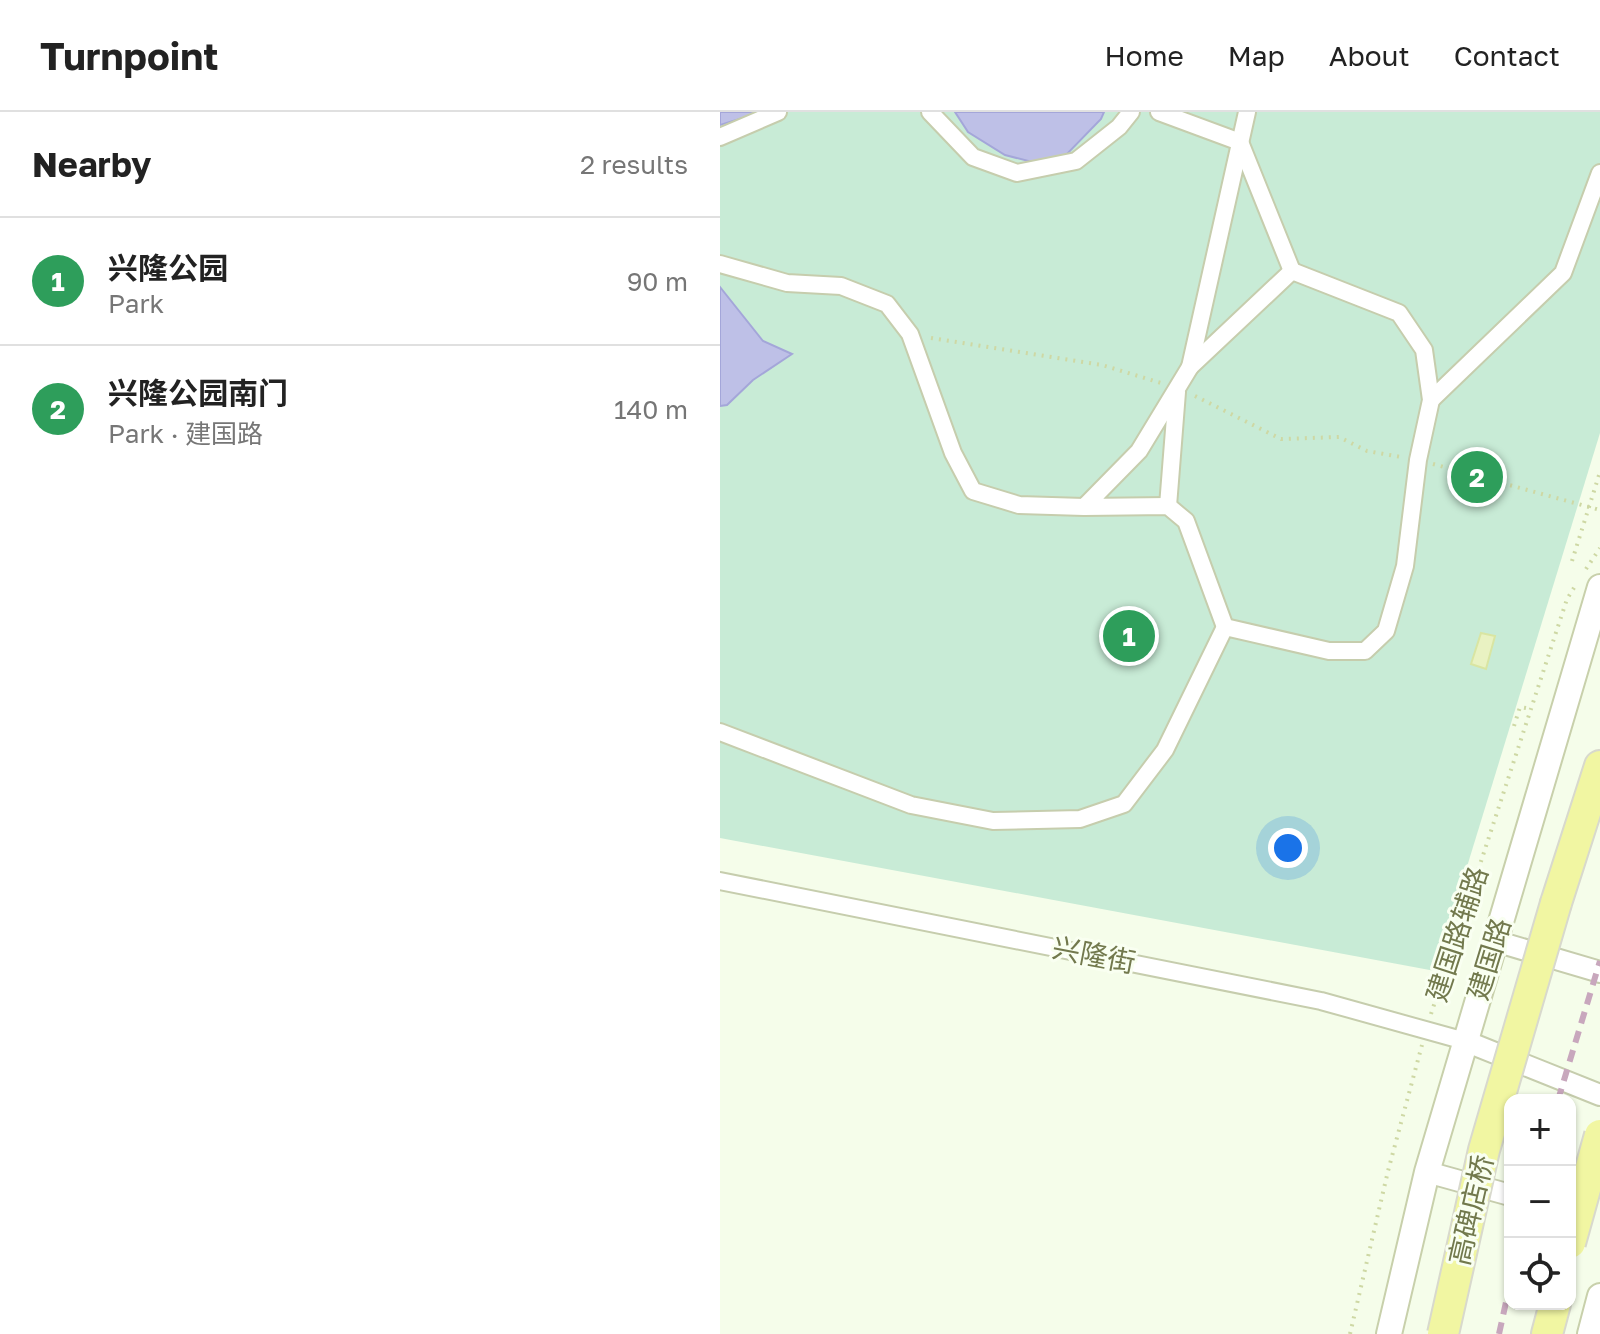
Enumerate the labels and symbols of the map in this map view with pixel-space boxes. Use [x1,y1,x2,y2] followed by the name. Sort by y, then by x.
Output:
[1451,447,1503,507] pin: 2
[1103,606,1155,666] pin: 1
[1268,828,1308,868] your location
[1419,862,1495,1006] street label: 建国路辅路
[1461,914,1517,1004] street label: 建国路
[1050,930,1138,979] street label: 兴隆街
[1442,1152,1499,1268] street label: 高碑店桥

